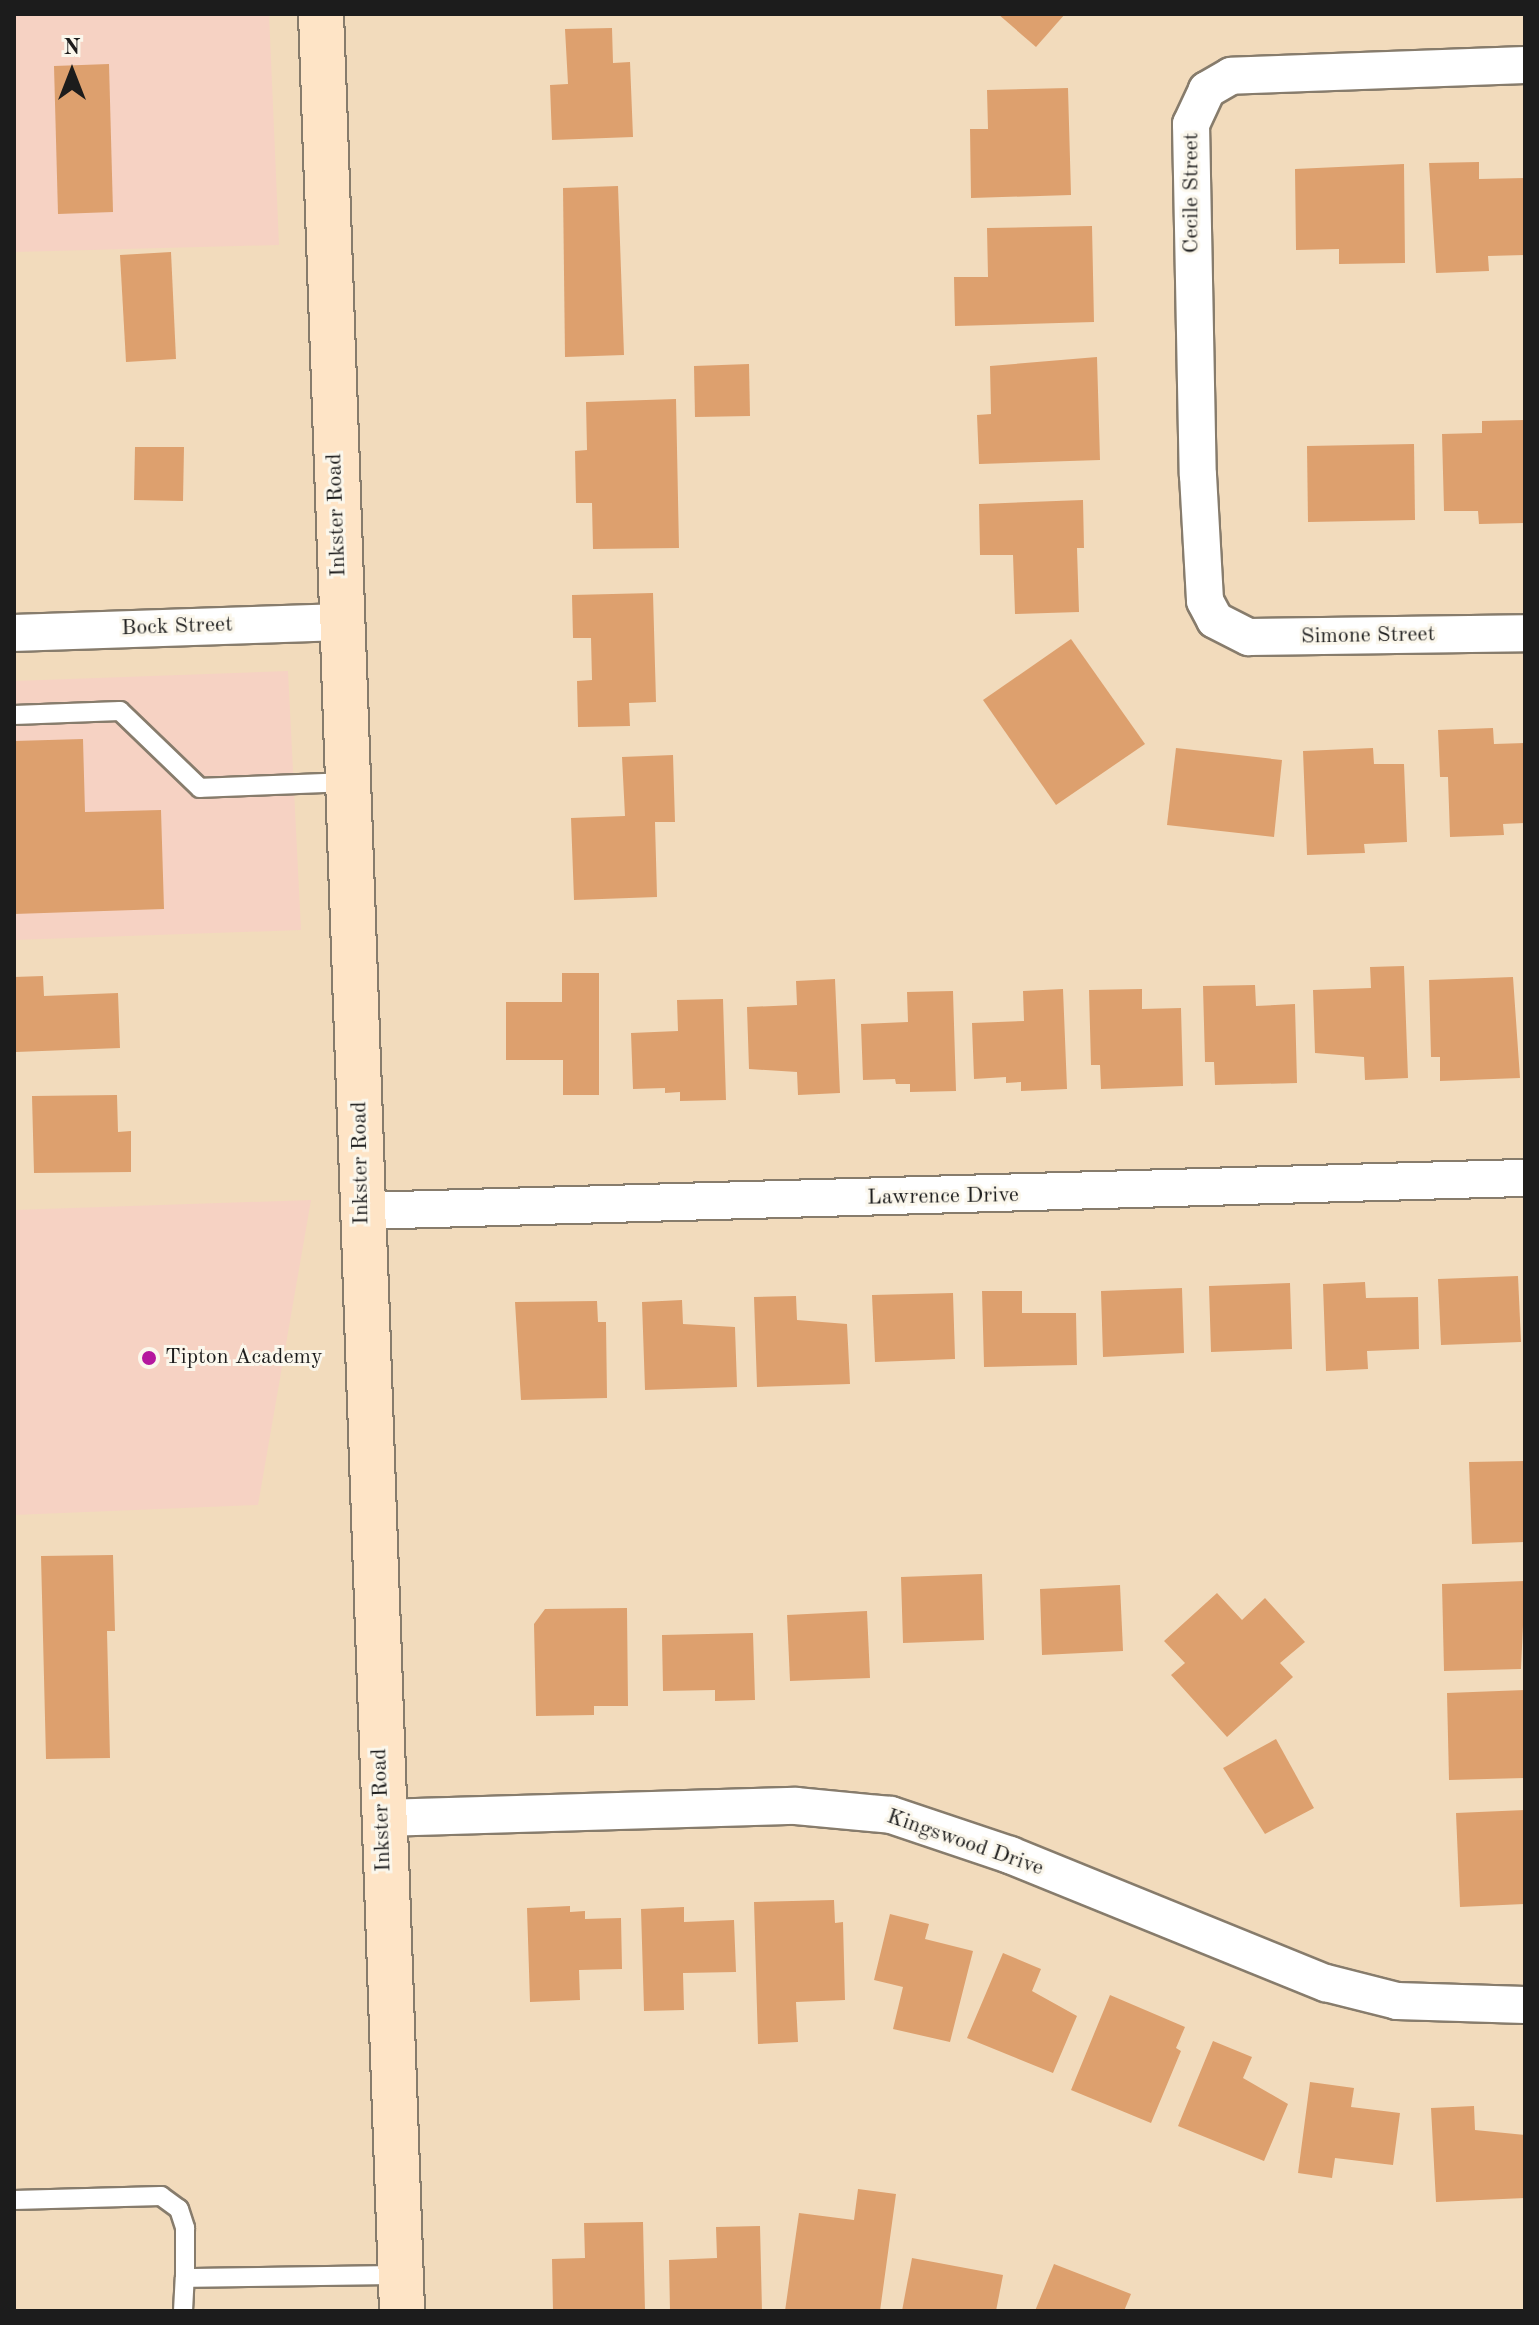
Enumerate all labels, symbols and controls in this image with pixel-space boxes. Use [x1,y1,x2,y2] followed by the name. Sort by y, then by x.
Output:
[32,32,112,112] north arrow
[64,37,80,59] text: N
[1179,133,1205,253] street label: Cecile Street
[322,453,352,577] street label: Inkster Road
[121,612,233,642] street label: Bock Street
[1301,622,1435,650] street label: Simone Street
[347,1101,375,1225] street label: Inkster Road
[867,1182,1019,1212] street label: Lawrence Drive
[165,1345,323,1371] place label: Tipton Academy
[140,1349,158,1367] marker: Tipton Academy
[367,1748,397,1872] street label: Inkster Road
[883,1804,1047,1882] street label: Kingswood Drive

